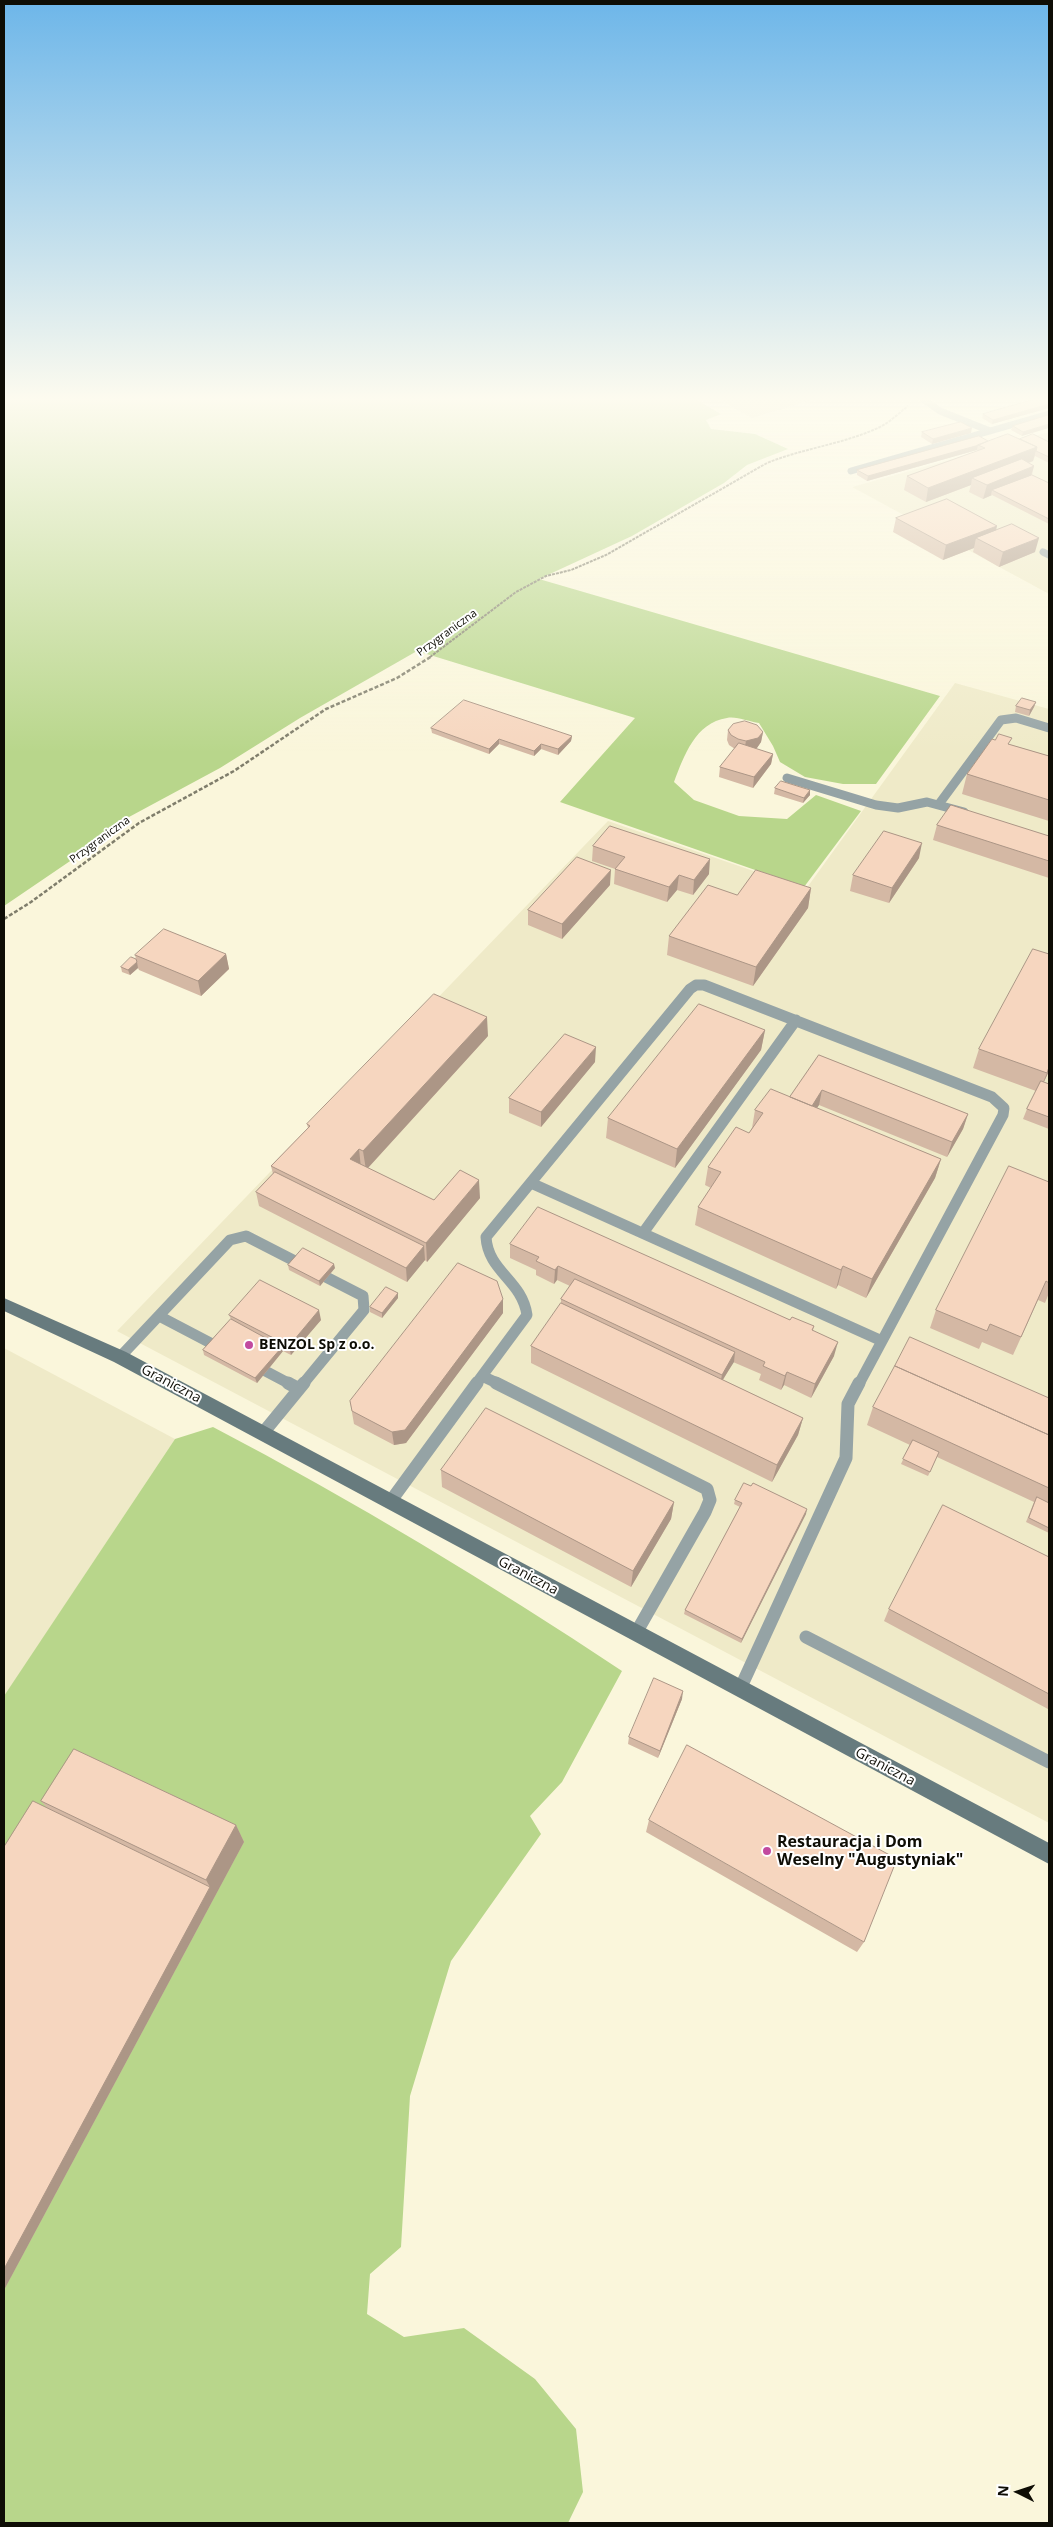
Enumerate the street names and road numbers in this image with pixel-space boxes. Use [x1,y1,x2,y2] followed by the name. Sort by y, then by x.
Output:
[414,607,480,659] street label: Przygraniczna
[67,814,133,866] street label: Przygraniczna
[138,1361,204,1407] street label: Graniczna
[495,1553,561,1599] street label: Graniczna
[852,1744,918,1790] street label: Graniczna

